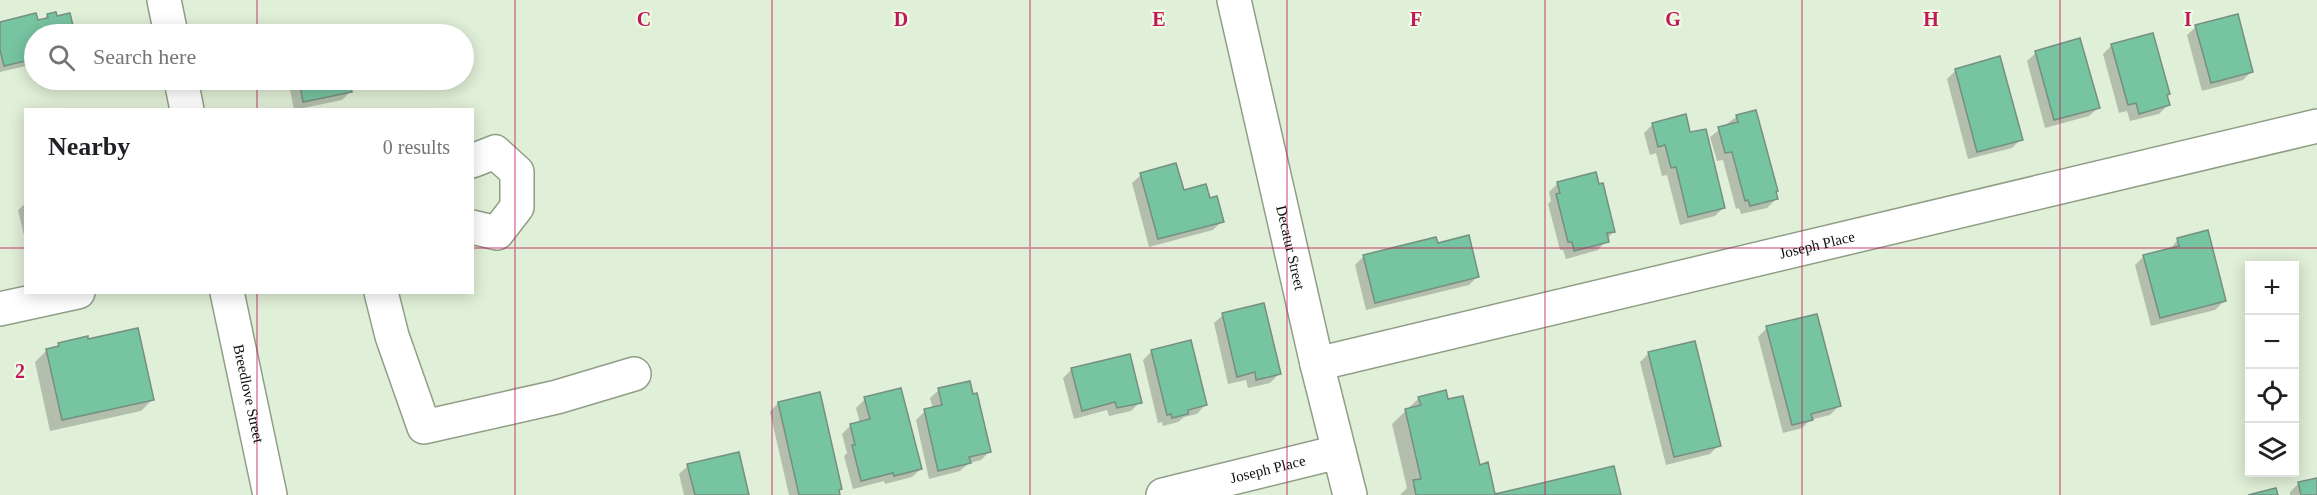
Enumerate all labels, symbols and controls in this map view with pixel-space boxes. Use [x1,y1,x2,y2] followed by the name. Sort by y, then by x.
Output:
[637,8,651,30] text: C
[894,8,908,30] text: D
[1152,8,1166,30] text: E
[1410,8,1422,30] text: F
[1665,8,1681,30] text: G
[1923,8,1939,30] text: H
[2184,8,2192,30] text: I
[24,24,474,90] search box
[45,41,78,74] icon: search
[93,44,196,69] text: Search here
[48,132,130,161] text: Nearby
[383,136,450,158] text: 0 results
[1273,204,1308,292] street label: Decatur Street
[1778,228,1857,262] street label: Joseph Place
[2245,261,2299,477] map controls
[2245,261,2299,315] button: +
[2245,315,2299,369] button: −
[230,343,267,445] street label: Breedlove Street
[15,360,25,382] text: 2
[2245,369,2299,423] button: locate
[2245,423,2299,477] button: layers
[1229,452,1308,486] street label: Joseph Place

